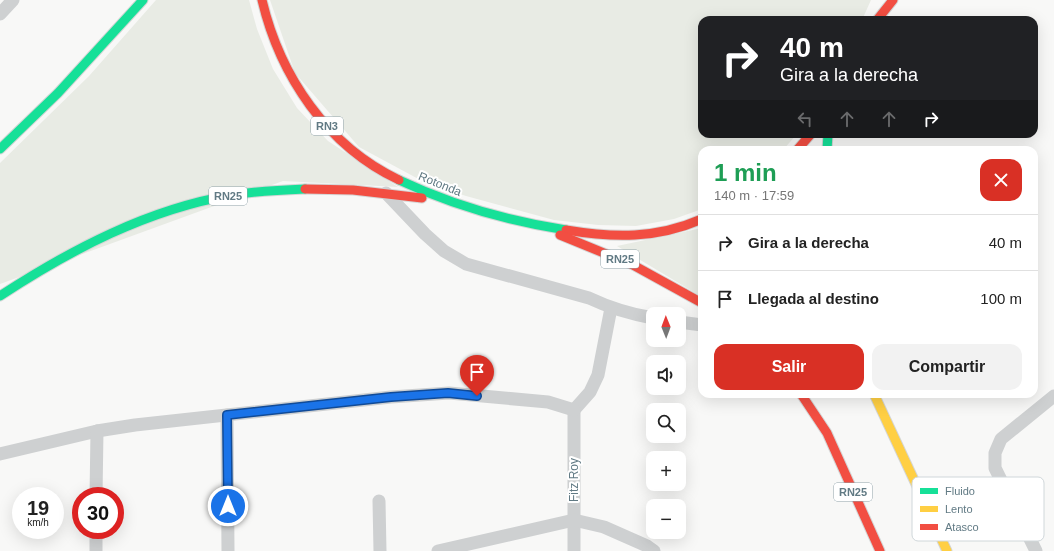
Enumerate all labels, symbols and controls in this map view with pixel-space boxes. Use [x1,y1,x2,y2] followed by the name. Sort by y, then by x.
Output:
[714,32,766,84] icon: right
[780,32,844,63] text: 40 m
[780,65,918,85] text: Gira a la derecha
[794,108,816,130] icon: left
[836,108,858,130] icon: ahead
[878,108,900,130] icon: ahead
[920,108,942,130] icon: right
[311,117,343,135] road number: RN3
[714,159,777,186] text: 1 min
[980,159,1022,201] button: close
[416,169,464,199] street label: Rotonda
[209,187,247,205] road number: RN25
[714,188,794,203] text: 140 m · 17:59
[714,232,736,254] icon: right
[748,234,869,251] text: Gira a la derecha
[989,234,1022,251] text: 40 m
[601,250,639,268] road number: RN25
[714,288,736,310] icon: arrive
[748,290,879,307] text: Llegada al destino
[980,290,1022,307] text: 100 m
[646,307,686,347] north arrow
[646,307,686,539] map controls
[714,344,864,390] button: Salir
[872,344,1022,390] button: Compartir
[460,355,494,396] pin
[646,355,686,395] button: sound
[466,361,488,383] icon: arrive
[646,403,686,443] button: search
[646,451,686,491] button: +
[567,458,581,502] street label: Fitz Roy
[912,477,1044,541] legend
[834,483,872,501] road number: RN25
[207,485,249,527] position arrow
[945,485,975,497] text: Fluido
[72,487,124,539] speed limit sign: 30
[27,497,49,519] text: 19
[646,499,686,539] button: −
[945,503,973,515] text: Lento
[27,517,49,528] text: km/h
[945,521,979,533] text: Atasco

